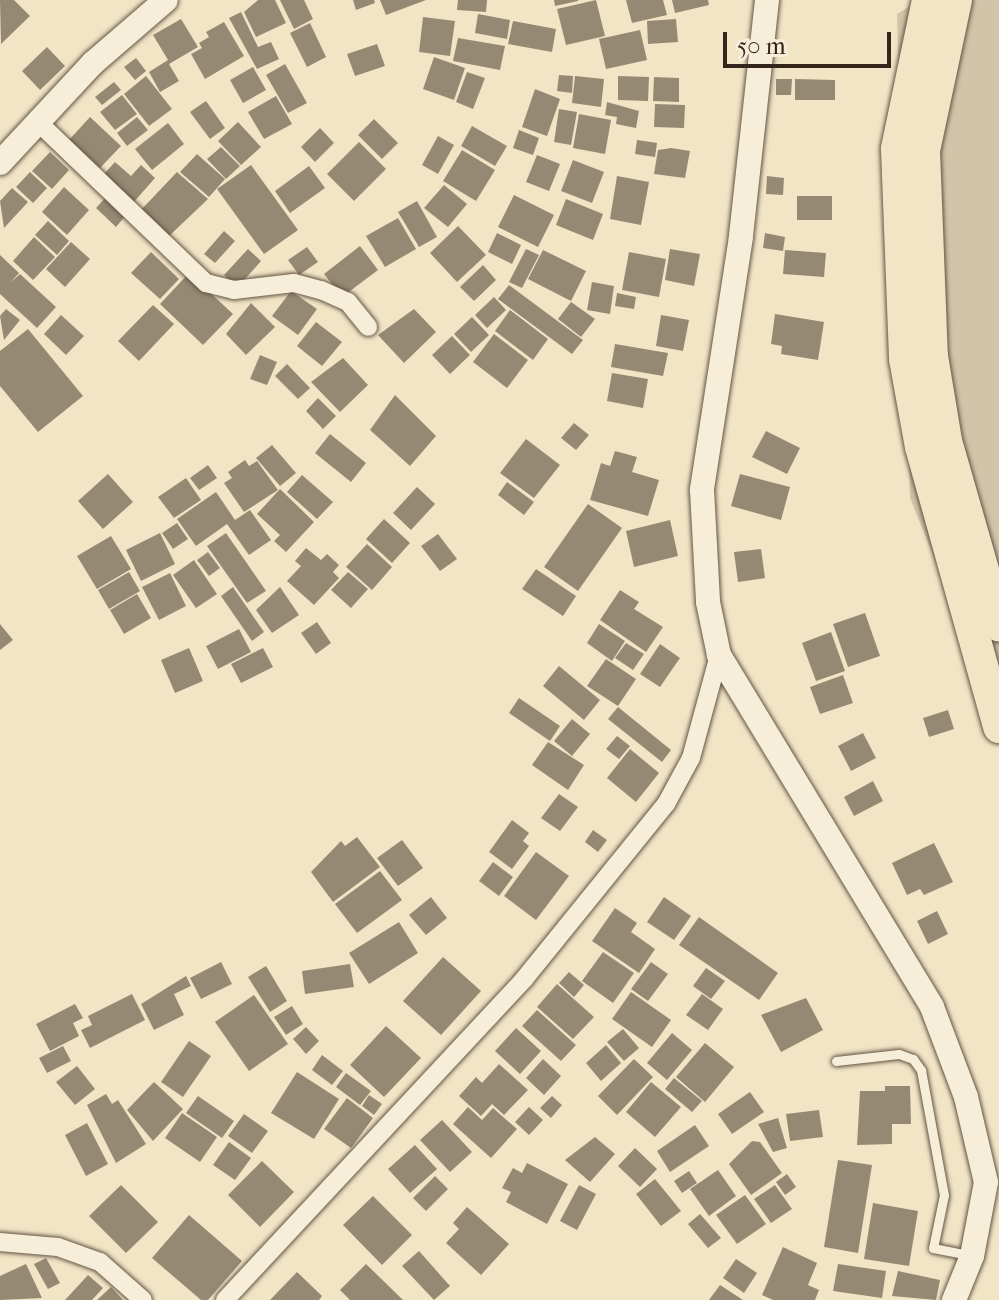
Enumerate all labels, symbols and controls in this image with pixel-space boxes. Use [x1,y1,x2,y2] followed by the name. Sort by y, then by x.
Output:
[727,16,895,66] scale bar
[737,32,786,60] text: 50 m

